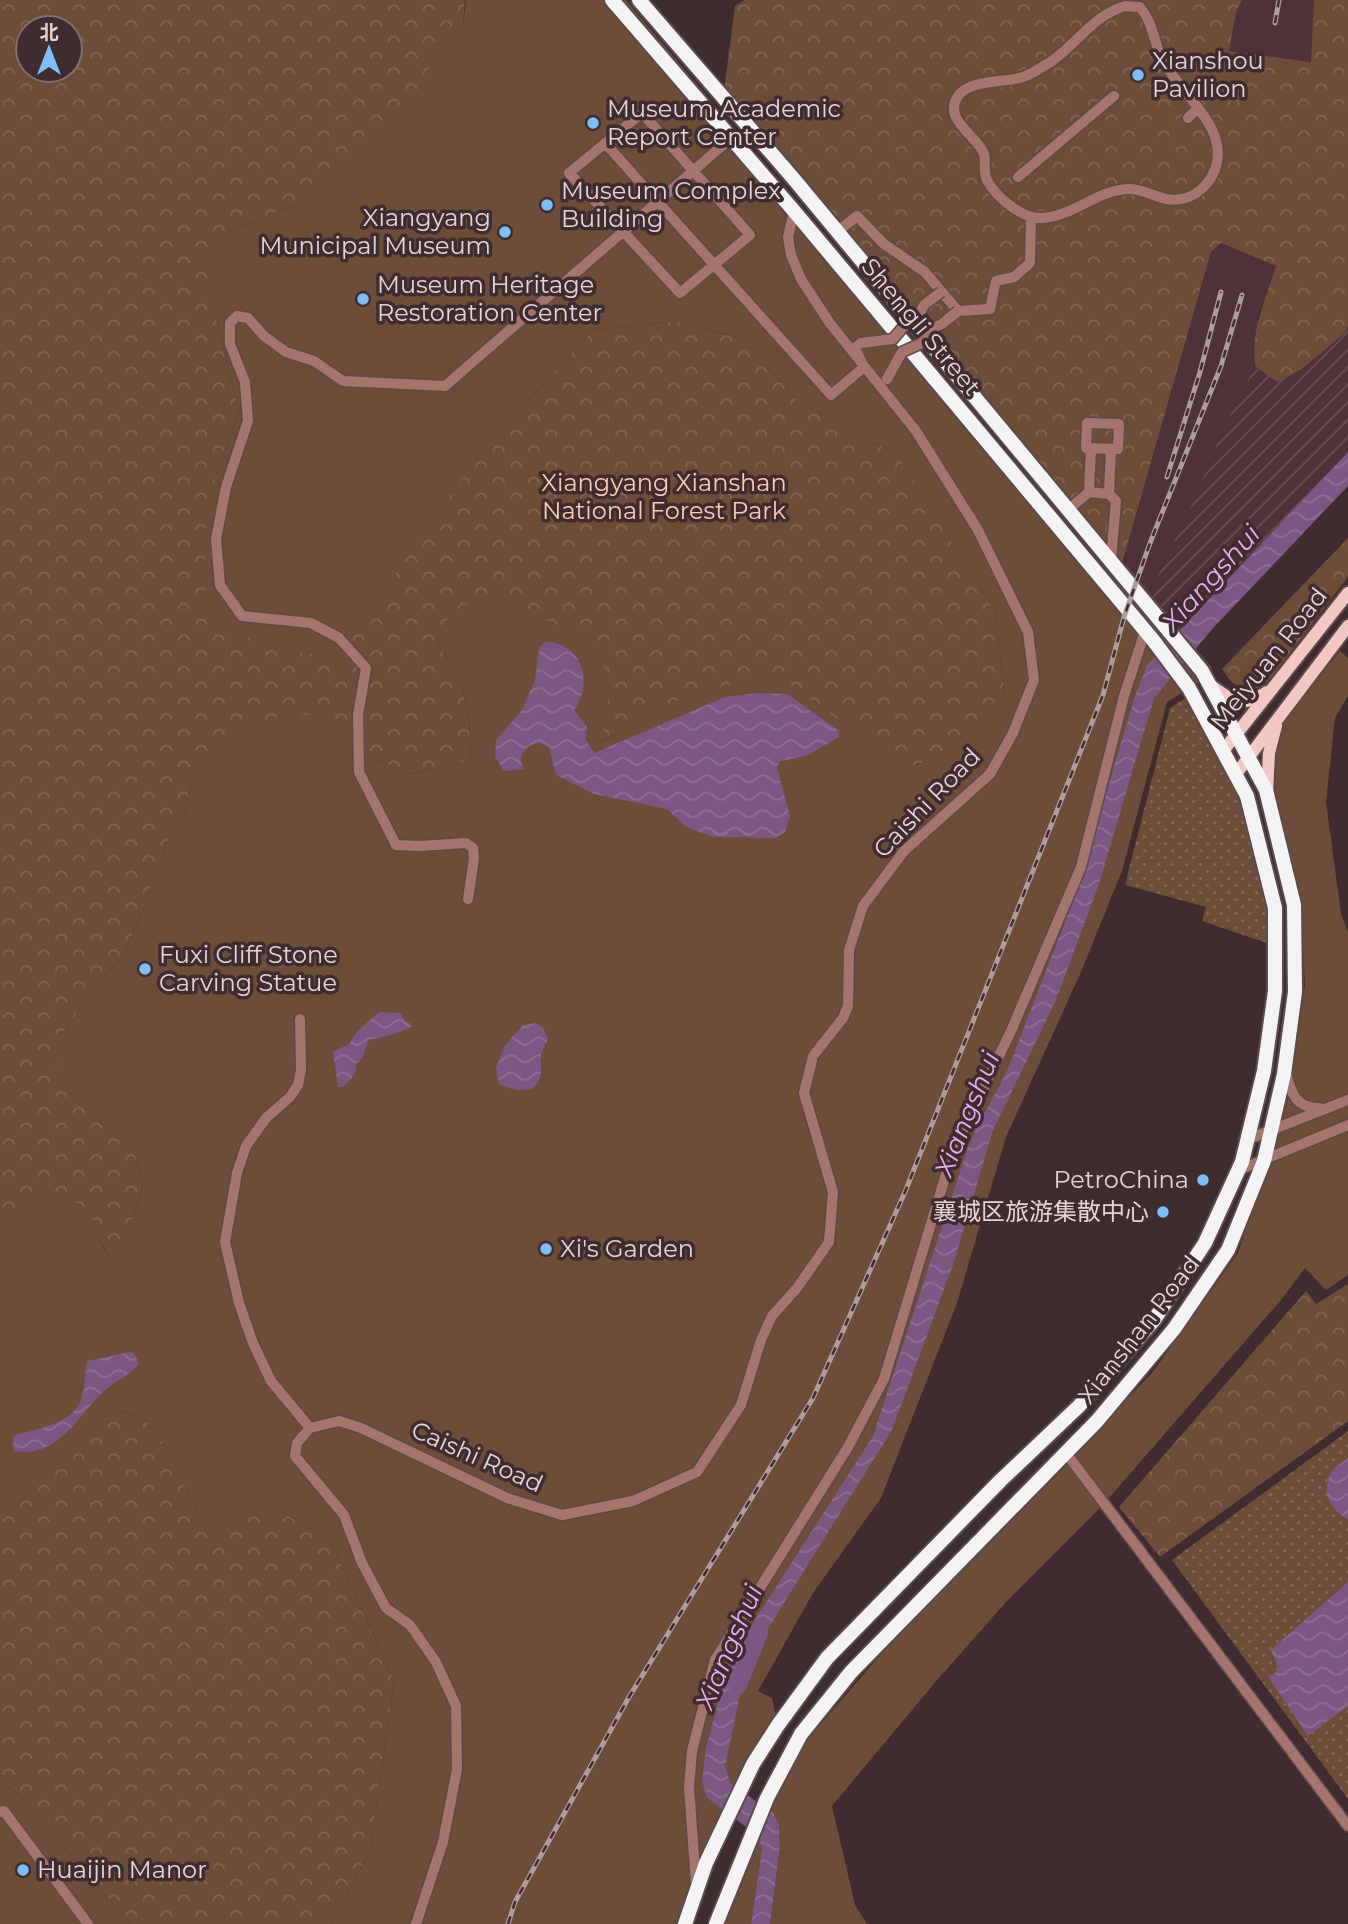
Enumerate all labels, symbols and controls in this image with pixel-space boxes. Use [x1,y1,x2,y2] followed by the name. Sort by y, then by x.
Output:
[14,14,84,84] north arrow
[39,21,59,44] text: 北
[1152,46,1264,103] place label: Xianshou Pavilion
[1130,67,1146,83] marker: Xianshou Pavilion
[607,94,841,151] place label: Museum Academic Report Center
[585,115,601,131] marker: Museum Academic Report Center
[561,176,781,233] place label: Museum Complex Building
[539,197,555,213] marker: Museum Complex Building
[260,203,491,260] place label: Xiangyang Municipal Museum
[497,224,513,240] marker: Xiangyang Municipal Museum
[856,252,987,401] street label: Shengli Street
[377,270,602,327] place label: Museum Heritage Restoration Center
[355,291,371,307] marker: Museum Heritage Restoration Center
[541,468,787,525] park label: Xiangyang Xianshan National Forest Park
[1154,518,1268,638] water label: Xiangshui
[1204,582,1333,736] street label: Meiyuan Road
[867,742,986,863] street label: Caishi Road
[159,940,338,997] place label: Fuxi Cliff Stone Carving Statue
[137,961,153,977] marker: Fuxi Cliff Stone Carving Statue
[927,1046,1007,1182] water label: Xiangshui
[1053,1165,1189,1194] place label: PetroChina
[1195,1172,1211,1188] marker: PetroChina
[933,1197,1149,1226] place label: 襄城区旅游集散中心
[1155,1204,1171,1220] marker: 襄城区旅游集散中心
[560,1234,694,1263] place label: Xi's Garden
[538,1241,554,1257] marker: Xi's Garden
[1072,1250,1205,1410] street label: Xianshan Road
[407,1415,547,1498] street label: Caishi Road
[688,1579,770,1715] water label: Xiangshui
[37,1855,207,1884] place label: Huaijin Manor
[15,1862,31,1878] marker: Huaijin Manor

